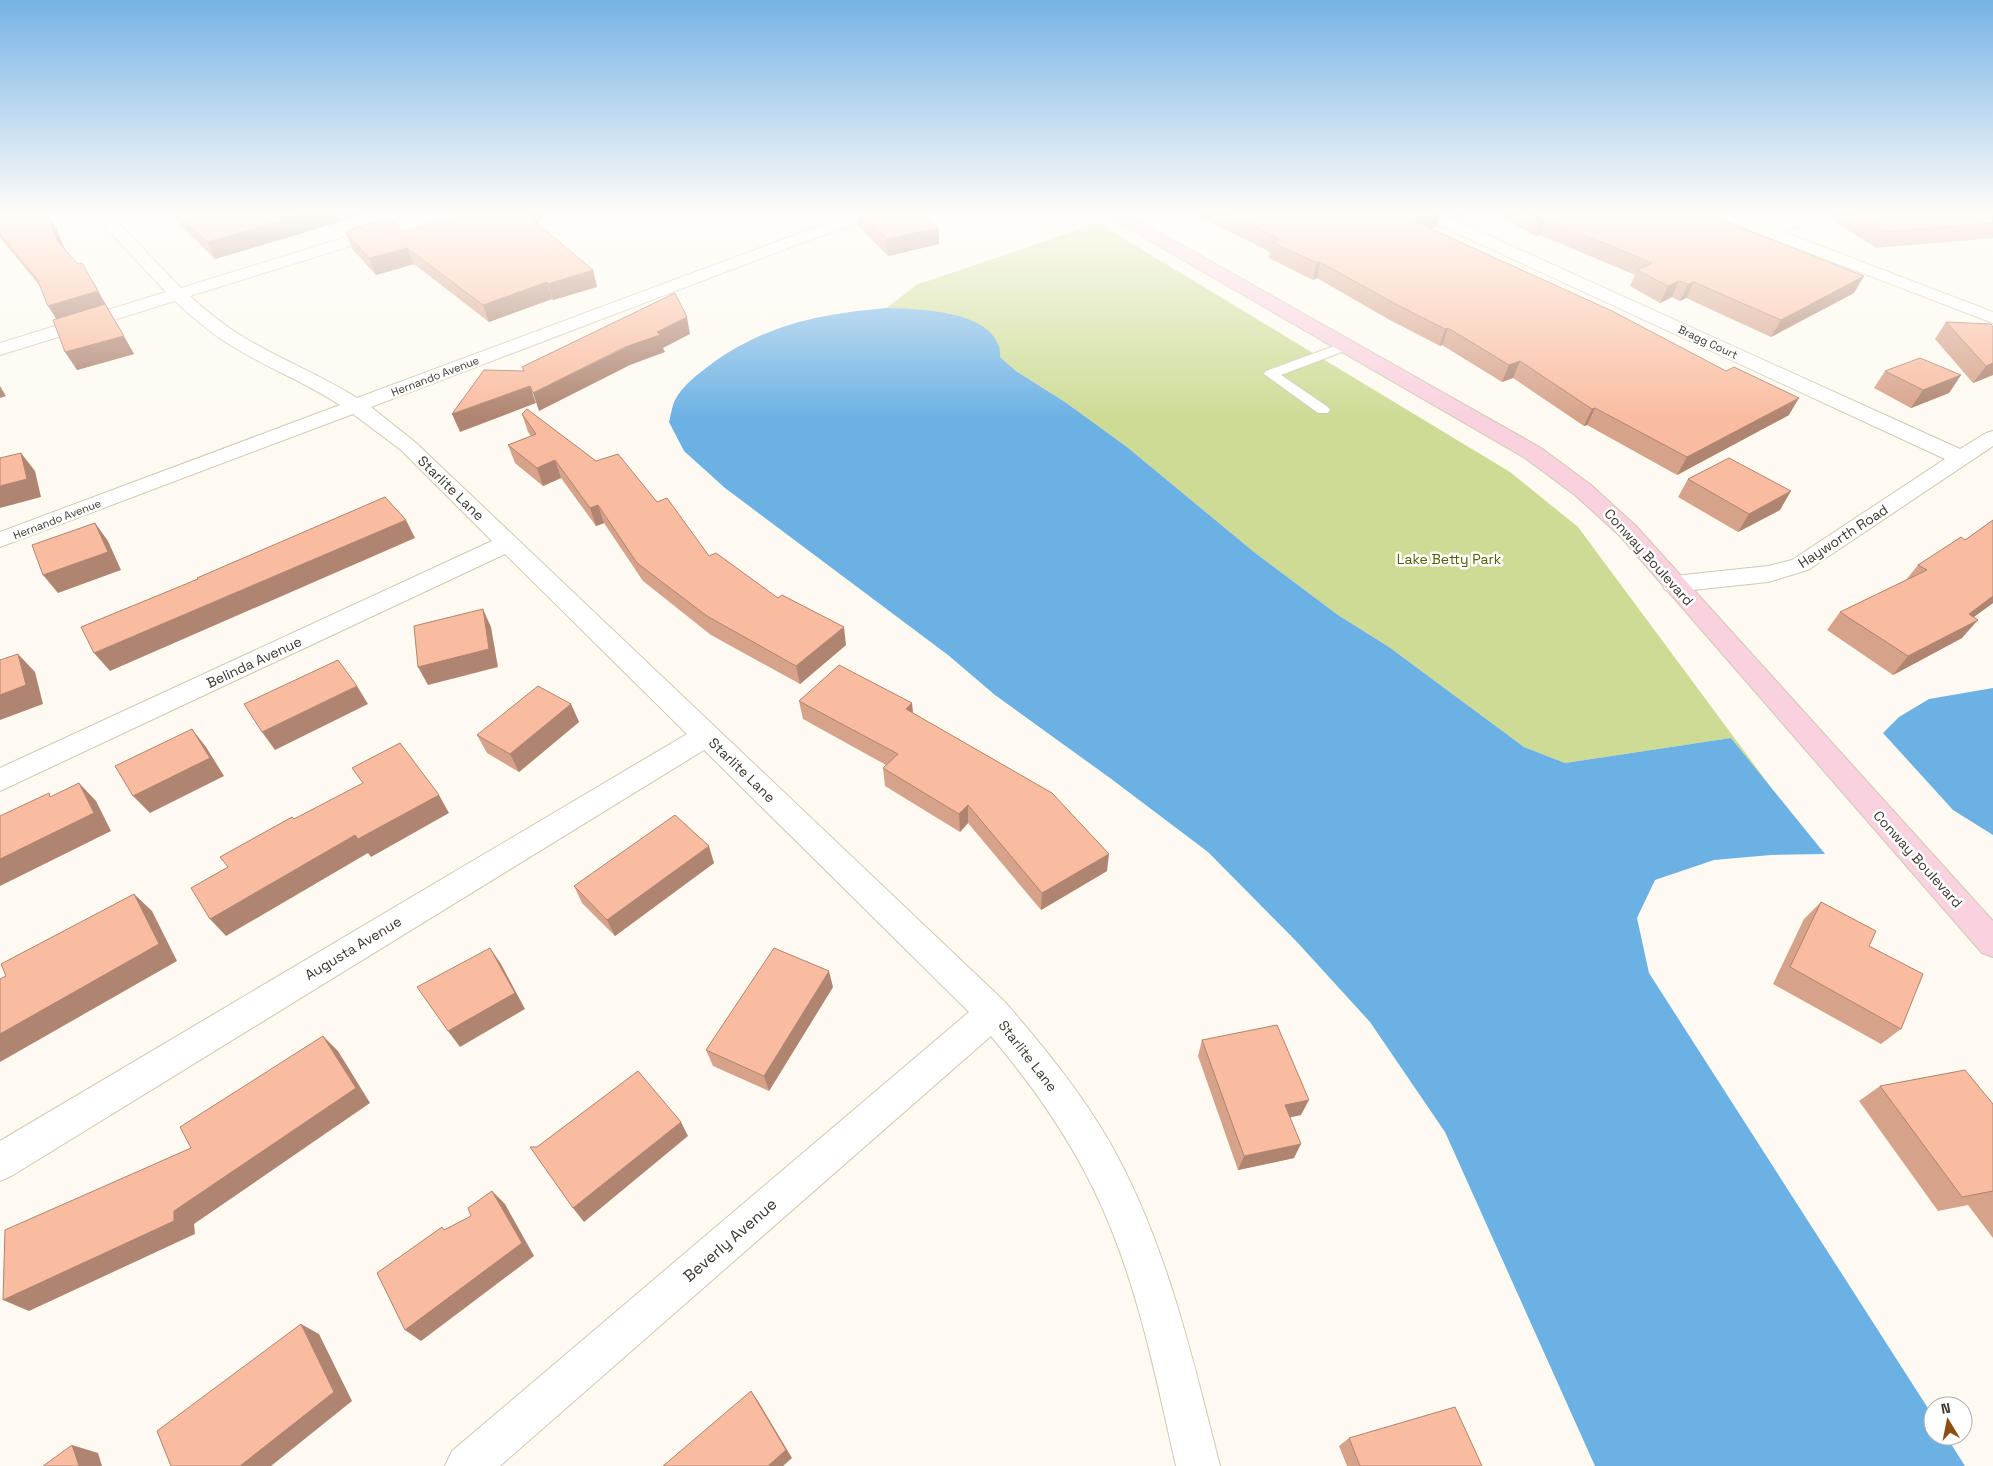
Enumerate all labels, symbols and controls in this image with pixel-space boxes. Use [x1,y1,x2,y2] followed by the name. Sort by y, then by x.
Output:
[1676,322,1740,362] street label: Bragg Court
[389,353,481,399] street label: Hernando Avenue
[414,452,488,524] street label: Starlite Lane
[11,496,103,542] street label: Hernando Avenue
[1795,500,1891,572] street label: Hayworth Road
[1601,505,1697,609] street label: Conway Boulevard
[1397,550,1502,568] park label: Lake Betty Park
[204,632,304,692] street label: Belinda Avenue
[705,734,779,806] street label: Starlite Lane
[1870,807,1966,911] street label: Conway Boulevard
[301,912,405,984] street label: Augusta Avenue
[994,1017,1062,1095] street label: Starlite Lane
[679,1193,781,1287] street label: Beverly Avenue
[1923,1396,1973,1446] north arrow
[1940,1399,1952,1418] text: N

